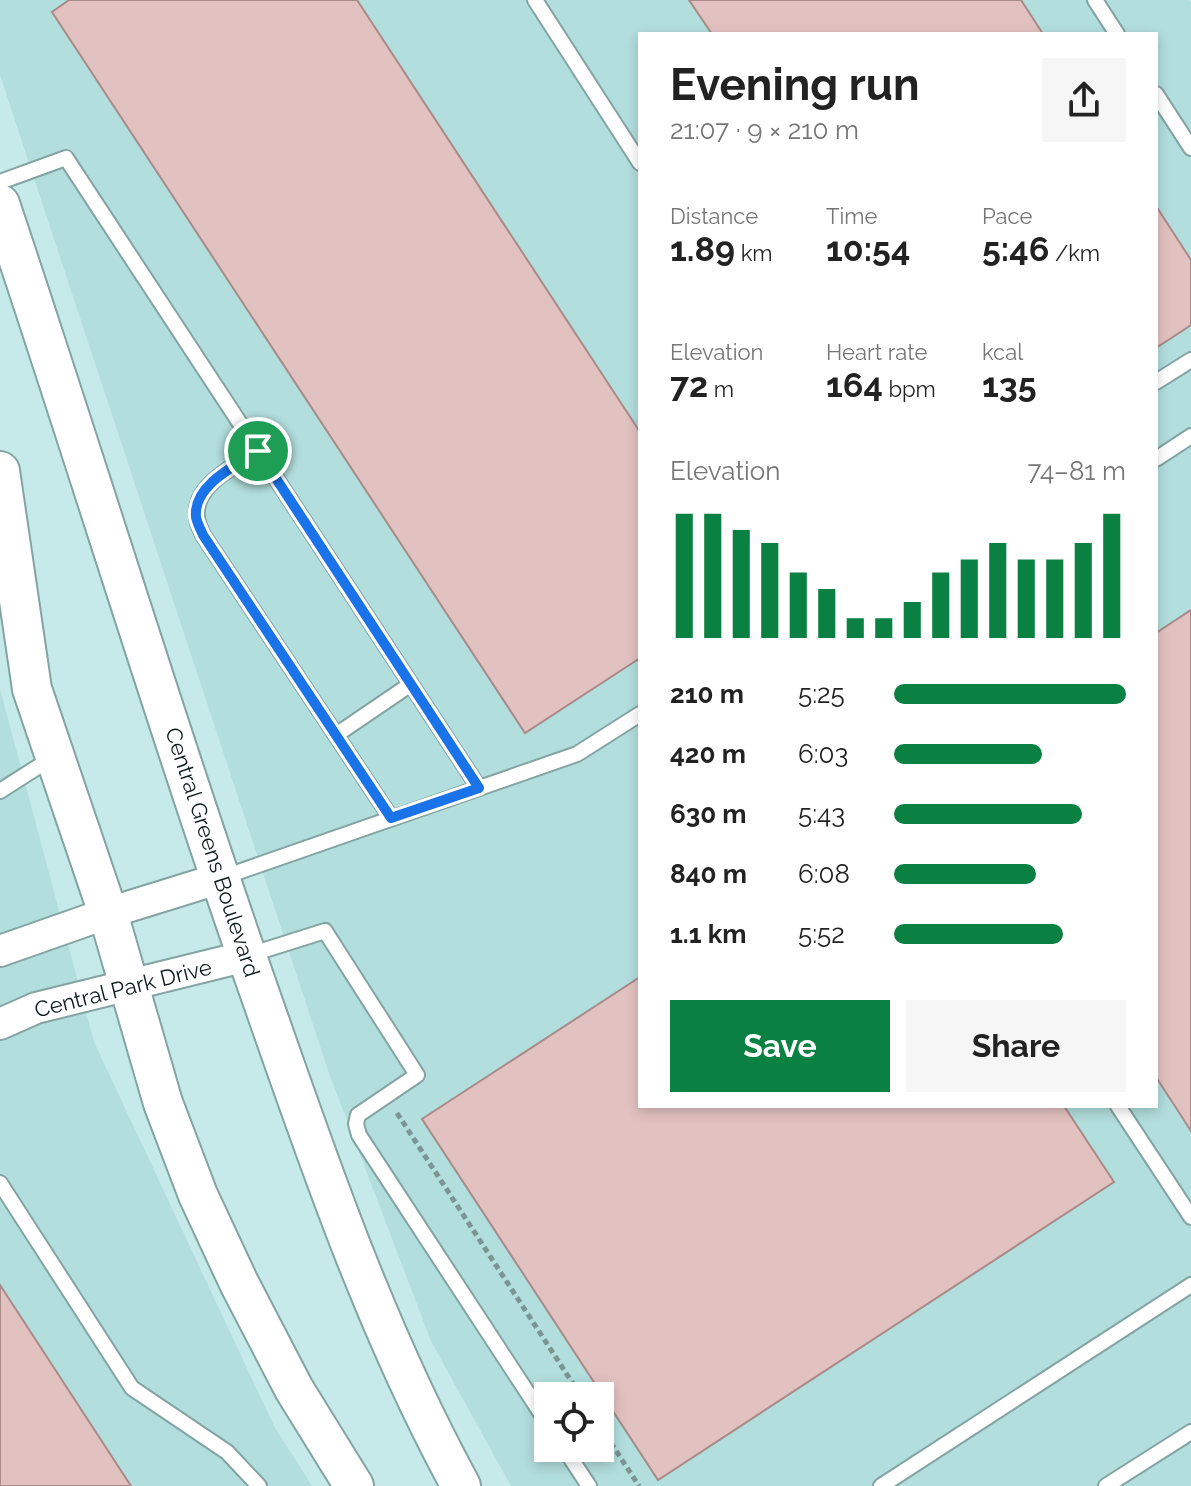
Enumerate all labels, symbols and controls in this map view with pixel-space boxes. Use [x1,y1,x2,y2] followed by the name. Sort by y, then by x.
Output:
[1042,58,1126,142] button: share
[670,59,919,110] text: Evening run
[670,115,859,145] text: 21:07 · 9 × 210 m
[670,203,758,229] text: Distance
[826,203,877,229] text: Time
[982,203,1032,229] text: Pace
[670,229,735,269] text: 1.89
[826,229,910,269] text: 10:54
[982,229,1049,269] text: 5:46
[735,240,773,266] text: km
[1049,240,1100,266] text: /km
[670,339,763,365] text: Elevation
[826,339,927,365] text: Heart rate
[982,339,1023,365] text: kcal
[670,365,708,405] text: 72
[826,365,883,405] text: 164
[982,365,1037,405] text: 135
[708,376,734,402] text: m
[883,376,936,402] text: bpm
[224,417,292,485] pin
[236,429,280,473] icon: arrive
[670,456,780,486] text: Elevation
[1027,456,1126,486] text: 74–81 m
[670,679,744,709] text: 210 m
[798,679,845,709] text: 5:25
[160,724,266,980] street label: Central Greens Boulevard
[670,739,746,769] text: 420 m
[798,739,848,769] text: 6:03
[670,799,747,829] text: 630 m
[798,799,845,829] text: 5:43
[670,859,747,889] text: 840 m
[798,859,850,889] text: 6:08
[670,919,747,949] text: 1.1 km
[798,919,845,949] text: 5:52
[32,953,214,1023] street label: Central Park Drive
[670,1000,890,1092] button: Save
[906,1000,1126,1092] button: Share
[534,1382,614,1462] map controls
[534,1382,614,1462] button: locate

